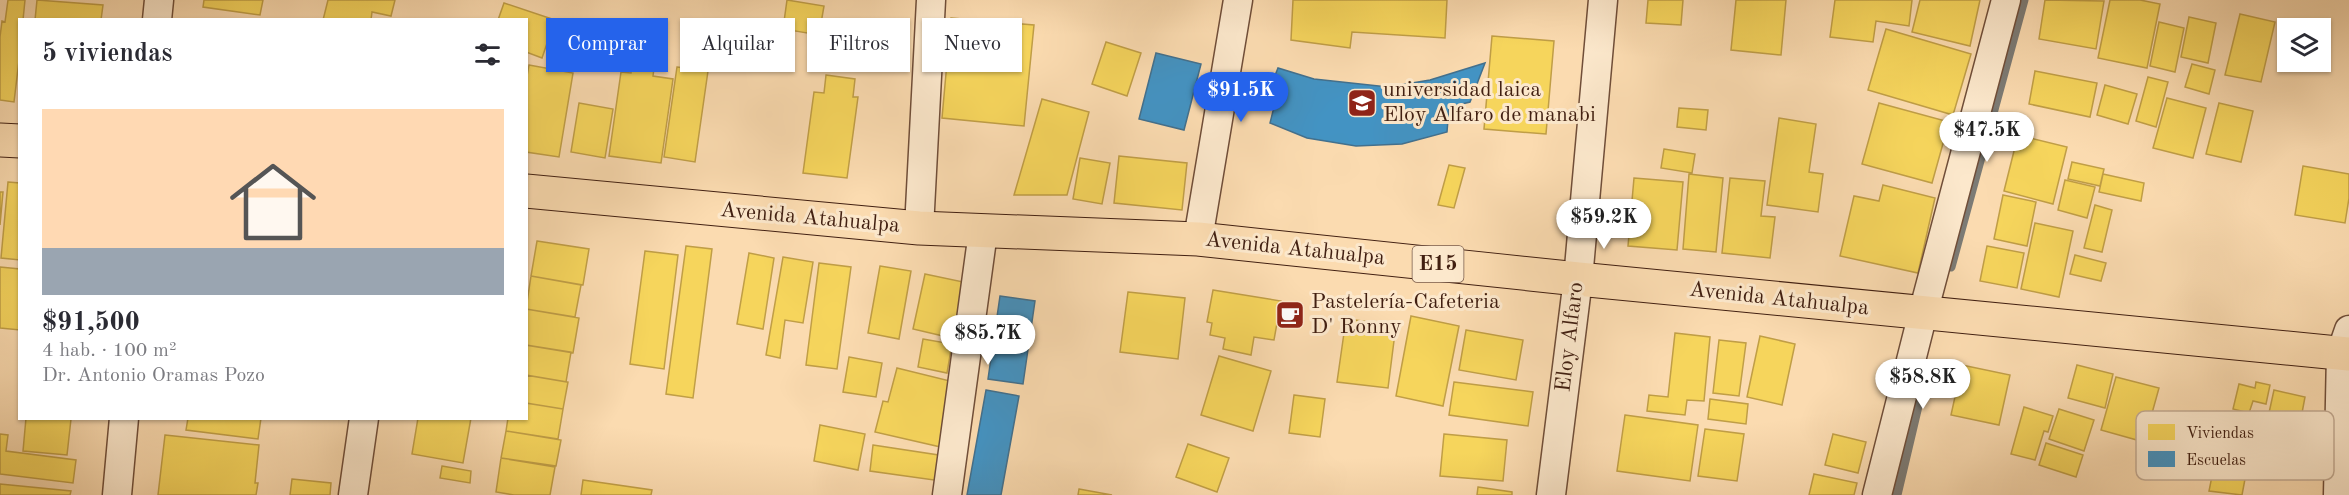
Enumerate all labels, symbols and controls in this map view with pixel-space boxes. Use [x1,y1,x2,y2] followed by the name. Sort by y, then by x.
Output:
[546,18,668,72] chip: Comprar
[680,18,795,72] chip: Alquilar
[807,18,910,72] chip: Filtros
[922,18,1022,72] chip: Nuevo
[2277,18,2331,72] map controls
[2277,18,2331,72] button: layers
[471,38,504,71] icon: filters
[42,41,172,67] text: 5 viviendas
[1192,72,1290,123] pin: $91.5K
[1383,79,1596,126] place label: universidad laica Eloy Alfaro de manabi
[1207,81,1275,101] text: $91.5K
[1346,87,1378,119] school or university icon: universidad laica Eloy Alfaro de manabi
[1938,112,2036,163] pin: $47.5K
[1953,121,2021,141] text: $47.5K
[219,148,327,256] icon: home
[719,199,901,237] street label: Avenida Atahualpa
[1555,199,1653,250] pin: $59.2K
[1570,208,1638,228] text: $59.2K
[1204,229,1386,269] street label: Avenida Atahualpa
[1412,246,1464,282] road number: E15
[1688,279,1870,319] street label: Avenida Atahualpa
[1552,281,1588,393] street label: Eloy Alfaro
[1311,291,1500,338] place label: Pastelería-Cafeteria D' Ronny
[1274,299,1306,331] cafe icon: Pastelería-Cafeteria D' Ronny
[42,310,140,336] text: $91,500
[939,315,1037,366] pin: $85.7K
[954,324,1022,344] text: $85.7K
[42,341,176,361] text: 4 hab. · 100 m²
[1874,359,1972,410] pin: $58.8K
[42,366,265,386] text: Dr. Antonio Oramas Pozo
[1889,368,1957,388] text: $58.8K
[2136,411,2334,480] legend
[2186,426,2254,442] text: Viviendas
[2186,453,2246,469] text: Escuelas

